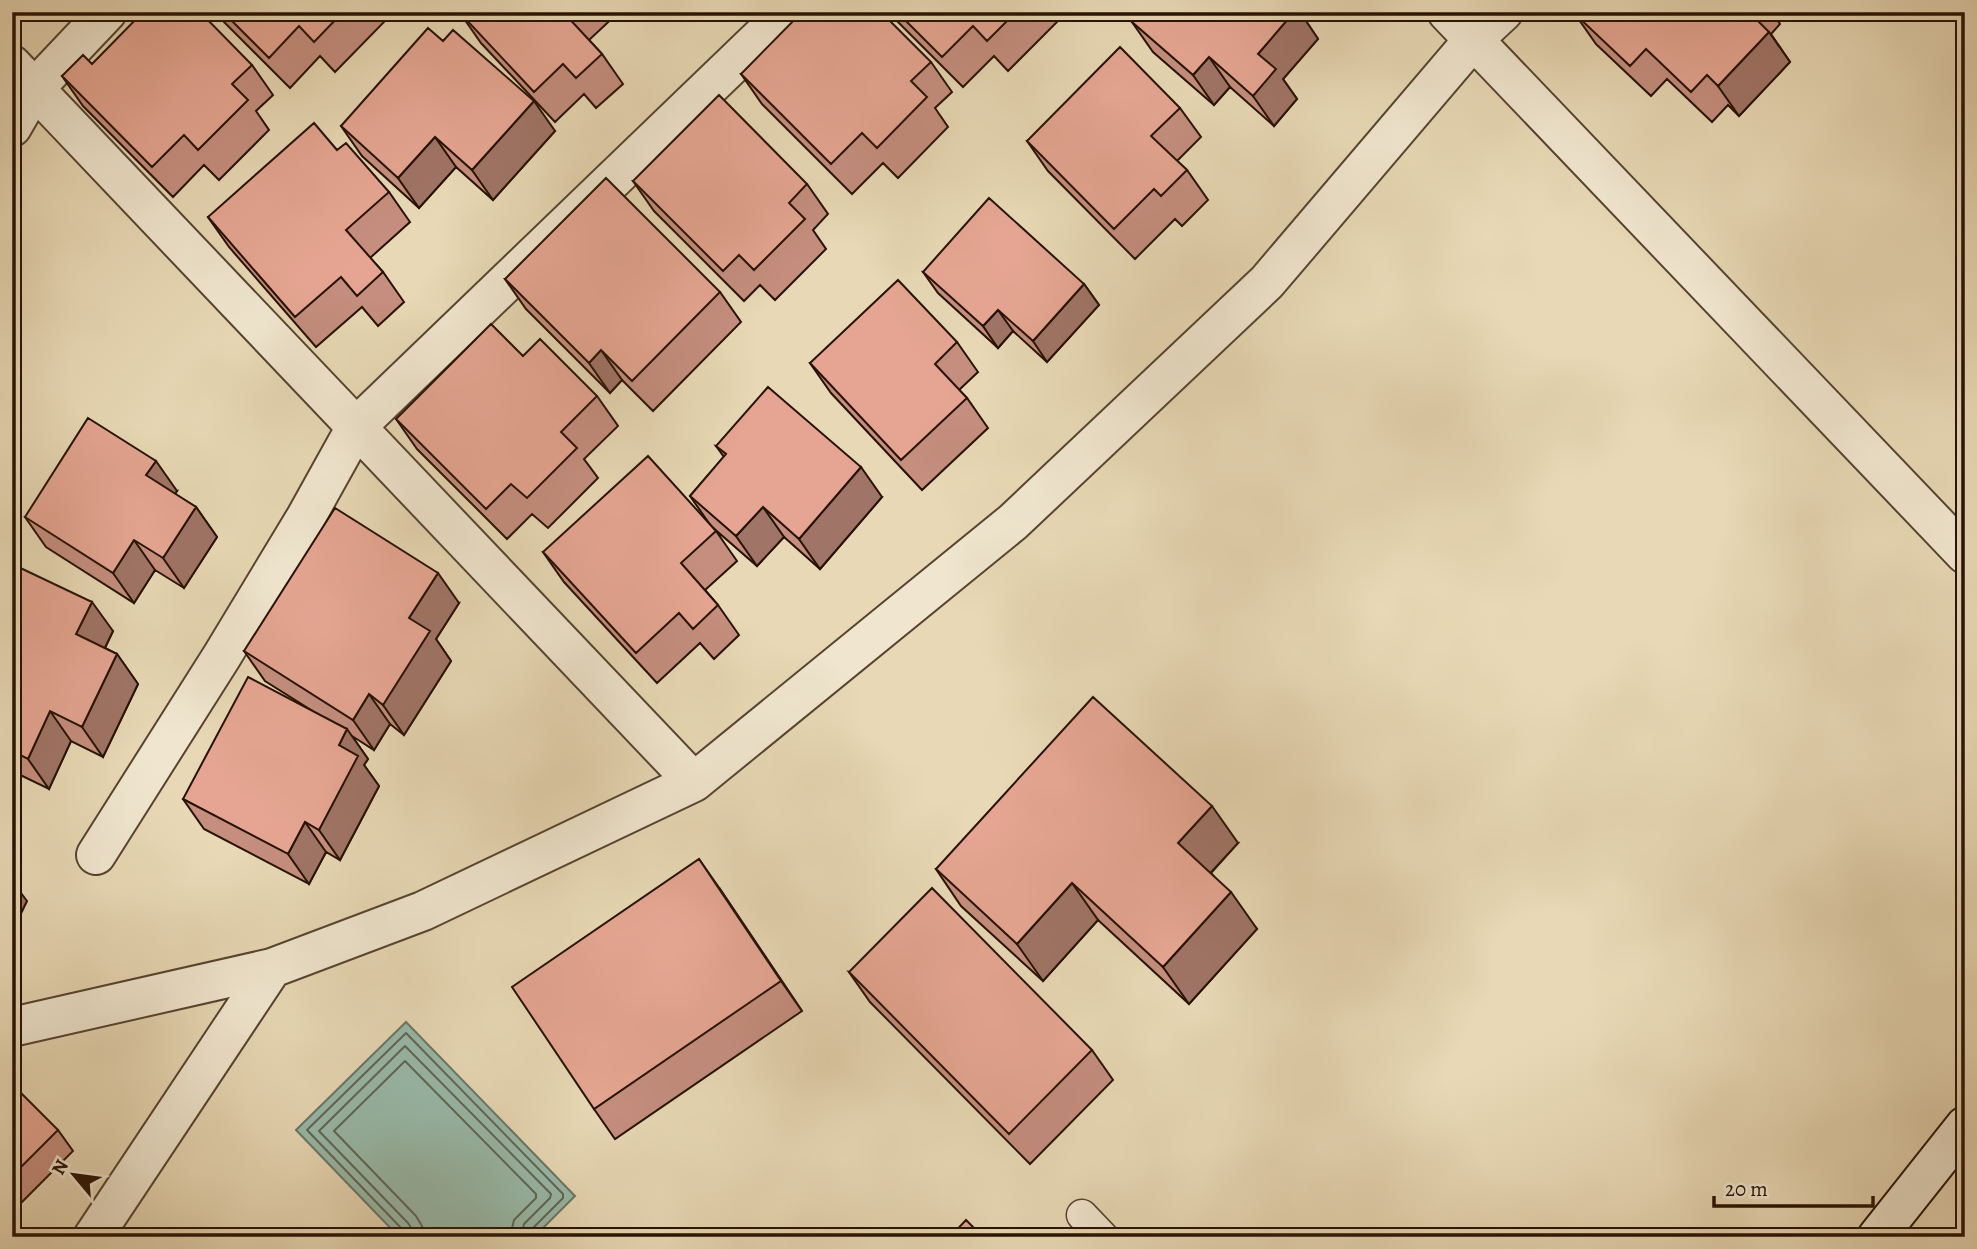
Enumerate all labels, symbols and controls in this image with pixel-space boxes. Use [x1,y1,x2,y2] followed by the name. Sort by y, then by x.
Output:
[38,1140,108,1210] north arrow
[45,1155,75,1180] text: N
[1714,1165,1874,1209] scale bar
[1725,1175,1768,1203] text: 20 m

